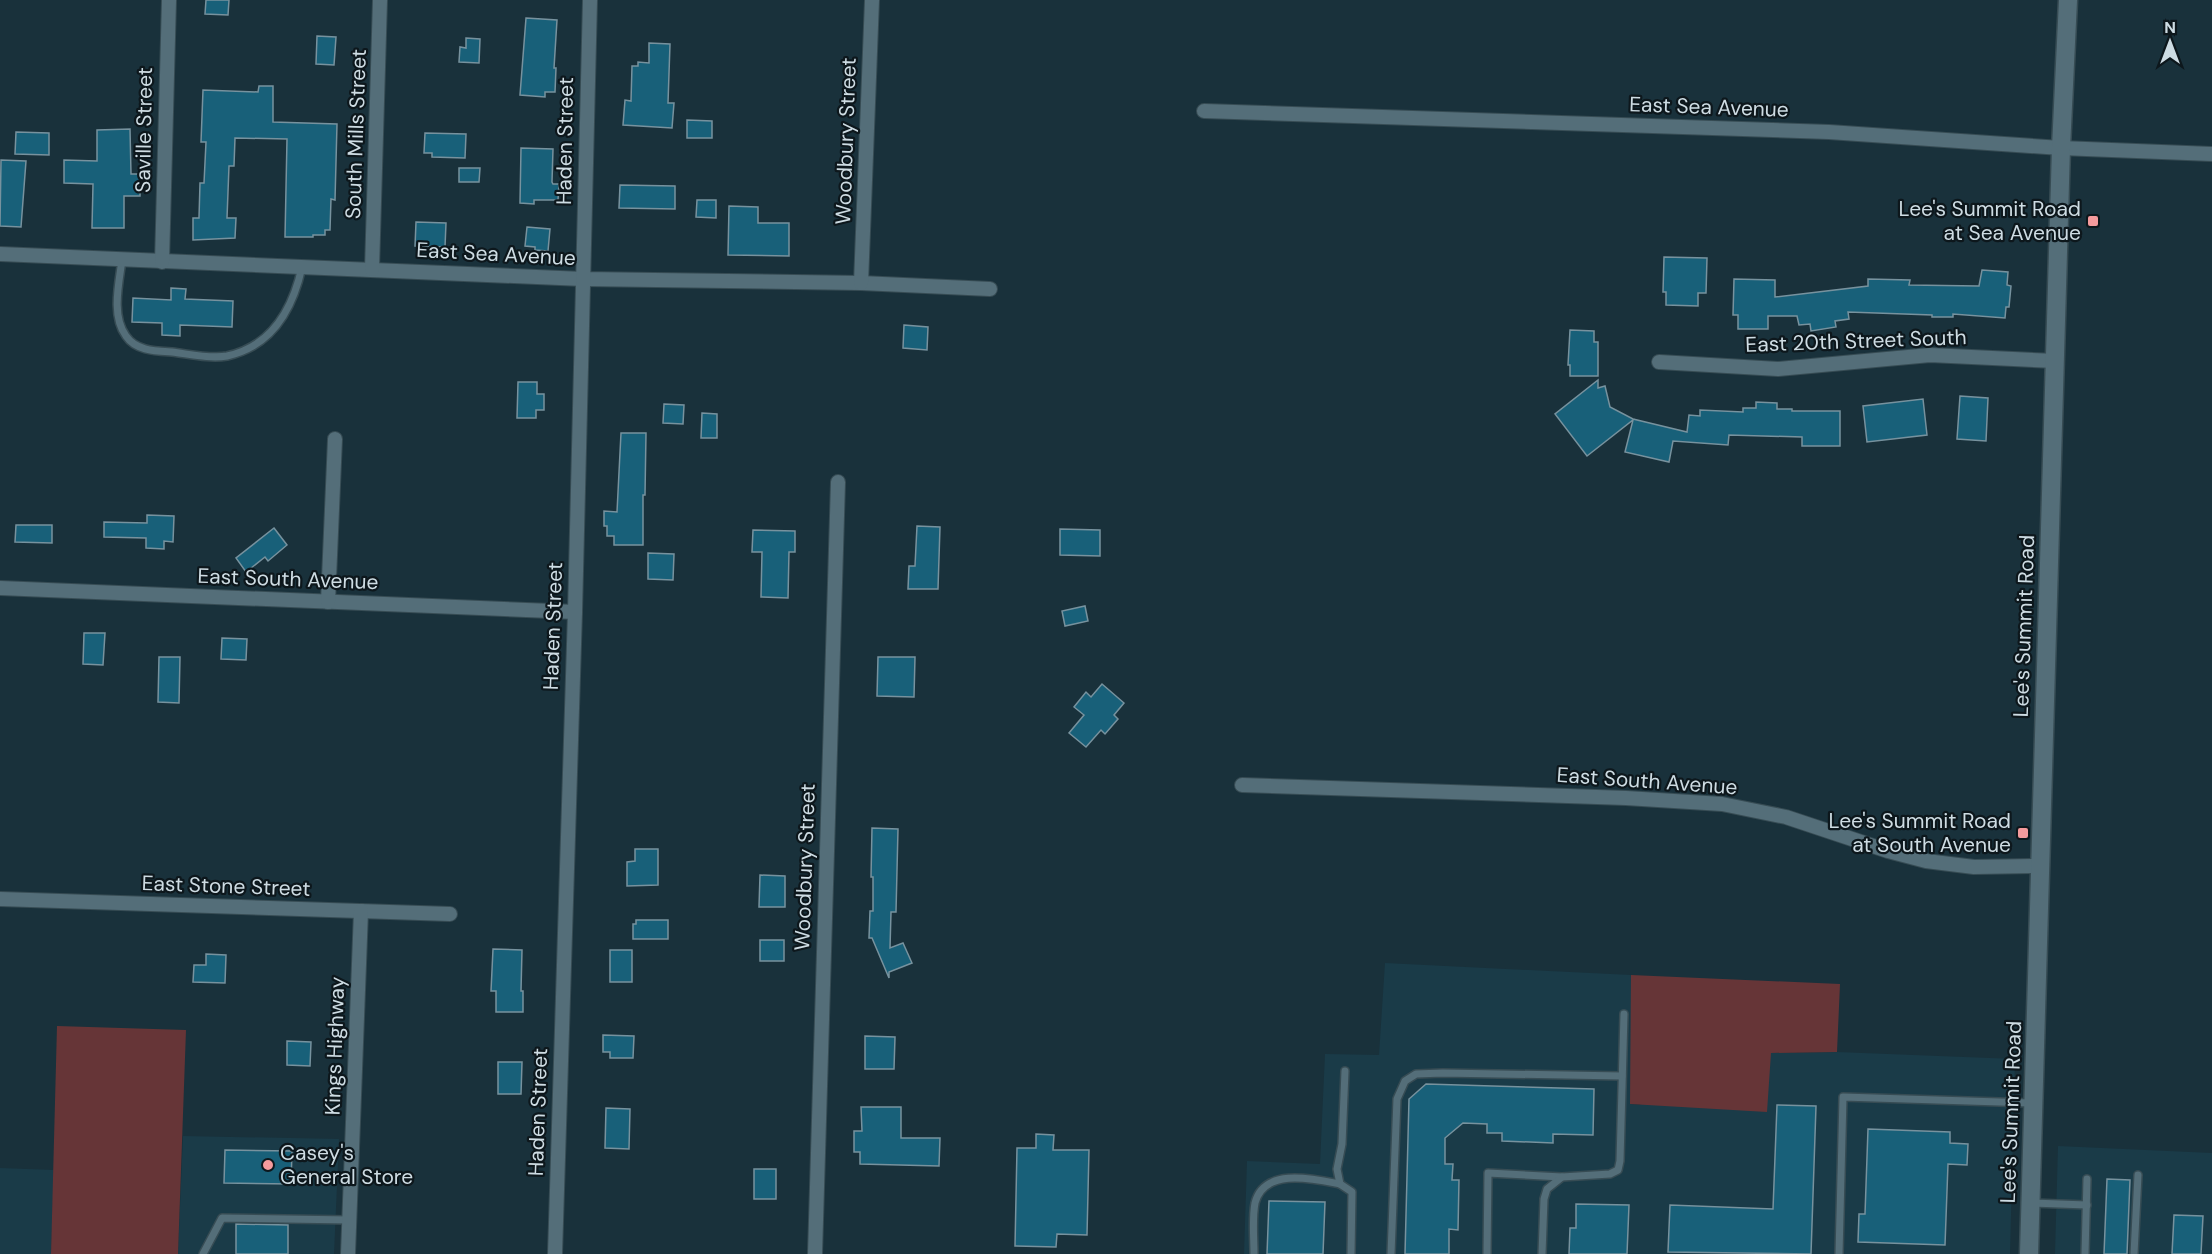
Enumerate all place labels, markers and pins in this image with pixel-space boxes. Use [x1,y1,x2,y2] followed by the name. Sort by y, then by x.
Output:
[1899,195,2081,247] place label: Lee's Summit Road at Sea Avenue
[2086,214,2100,228] marker: Lee's Summit Road at Sea Avenue
[1829,807,2011,859] place label: Lee's Summit Road at South Avenue
[2016,826,2030,840] marker: Lee's Summit Road at South Avenue
[280,1139,413,1191] place label: Casey's General Store
[261,1158,275,1172] marker: Casey's General Store

